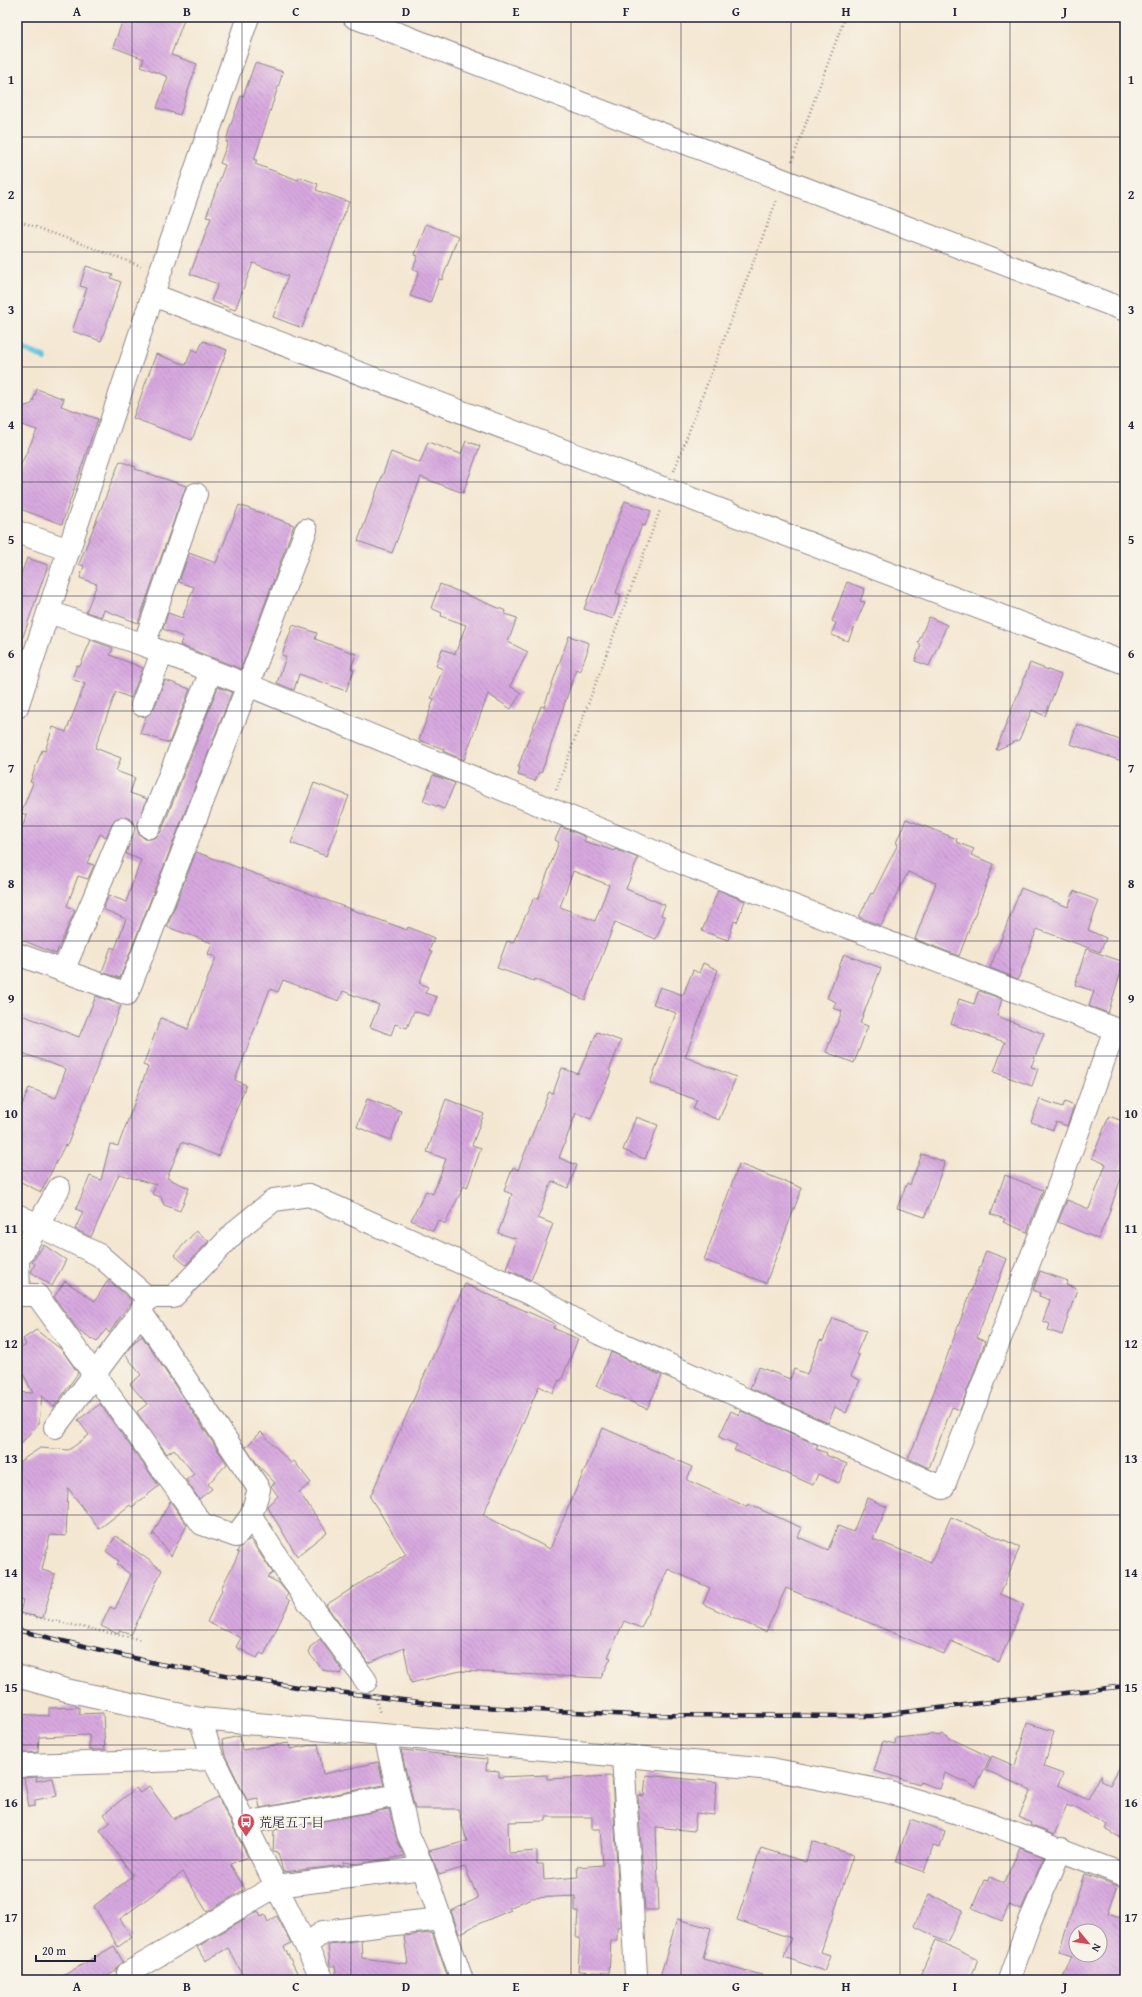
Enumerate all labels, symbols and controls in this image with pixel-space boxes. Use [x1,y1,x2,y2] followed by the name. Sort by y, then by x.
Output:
[73,2,82,21] text: A
[183,2,191,21] text: B
[292,2,300,21] text: C
[402,2,410,21] text: D
[513,2,520,21] text: E
[623,2,630,21] text: F
[732,2,740,21] text: G
[841,2,851,21] text: H
[953,2,957,21] text: I
[1061,2,1068,21] text: J
[8,70,14,89] text: 1
[1128,70,1134,89] text: 1
[8,185,15,204] text: 2
[1128,185,1135,204] text: 2
[8,300,14,319] text: 3
[1128,300,1134,319] text: 3
[8,415,15,434] text: 4
[1128,415,1135,434] text: 4
[8,530,15,549] text: 5
[1128,530,1135,549] text: 5
[8,644,15,663] text: 6
[1128,644,1135,663] text: 6
[8,759,15,778] text: 7
[1128,759,1135,778] text: 7
[8,874,15,893] text: 8
[1128,874,1135,893] text: 8
[8,989,15,1008] text: 9
[1128,989,1135,1008] text: 9
[4,1104,18,1123] text: 10
[1124,1104,1138,1123] text: 10
[4,1219,18,1238] text: 11
[1124,1219,1138,1238] text: 11
[4,1334,18,1353] text: 12
[1124,1334,1138,1353] text: 12
[4,1449,18,1468] text: 13
[1124,1449,1138,1468] text: 13
[4,1563,18,1582] text: 14
[1124,1563,1138,1582] text: 14
[4,1678,18,1697] text: 15
[1124,1678,1138,1697] text: 15
[4,1793,18,1812] text: 16
[1124,1793,1138,1812] text: 16
[236,1812,256,1837] bus stop icon: 荒尾五丁目
[259,1813,324,1832] place label: 荒尾五丁目
[4,1908,18,1927] text: 17
[1124,1908,1138,1927] text: 17
[1068,1923,1108,1963] north arrow
[36,1937,95,1963] scale bar
[1088,1941,1106,1956] text: N
[42,1942,66,1959] text: 20 m
[73,1977,82,1996] text: A
[183,1977,191,1996] text: B
[292,1977,300,1996] text: C
[402,1977,410,1996] text: D
[513,1977,520,1996] text: E
[623,1977,630,1996] text: F
[732,1977,740,1996] text: G
[841,1977,851,1996] text: H
[953,1977,957,1996] text: I
[1061,1977,1068,1996] text: J

